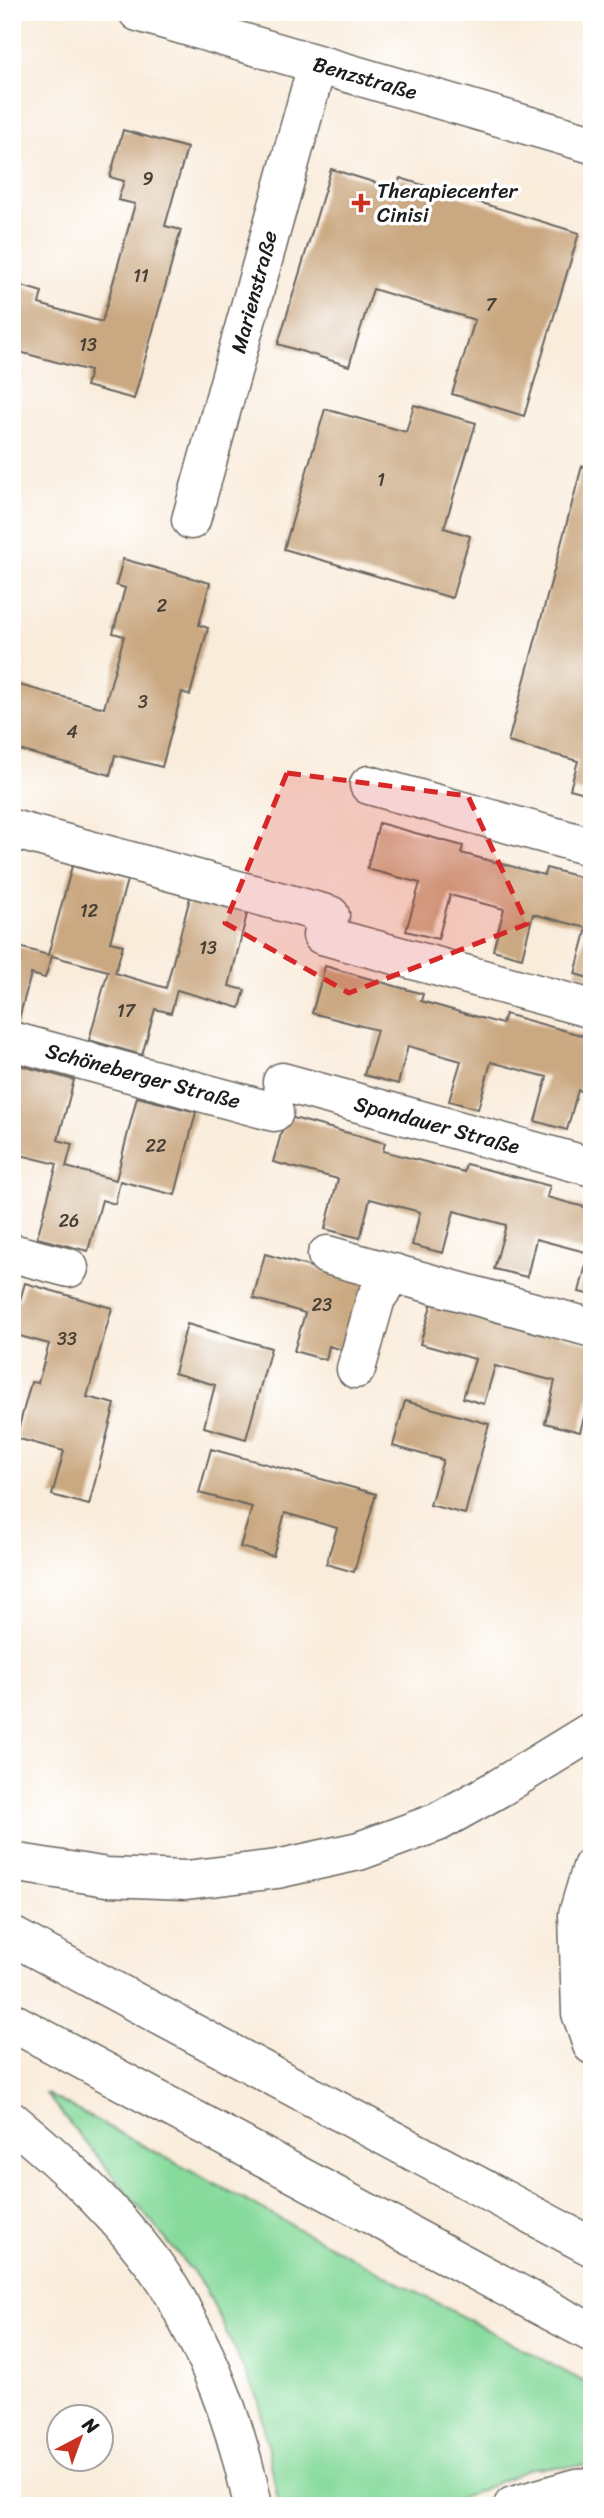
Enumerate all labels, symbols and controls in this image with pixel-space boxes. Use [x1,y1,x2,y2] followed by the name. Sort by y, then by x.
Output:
[308,45,422,111] street label: Benzstraße
[142,163,154,195] house number: 9
[377,172,518,234] place label: Therapiecenter Cinisi
[351,193,371,213] marker: Therapiecenter Cinisi
[219,226,289,358] street label: Marienstraße
[133,260,149,292] house number: 11
[486,289,498,321] house number: 7
[79,329,97,361] house number: 13
[377,464,385,496] house number: 1
[157,590,167,622] house number: 2
[138,686,148,718] house number: 3
[66,716,78,748] house number: 4
[80,895,98,927] house number: 12
[199,932,217,964] house number: 13
[117,995,137,1027] house number: 17
[41,1032,245,1120] street label: Schöneberger Straße
[350,1085,524,1165] street label: Spandauer Straße
[146,1130,166,1162] house number: 22
[59,1205,79,1237] house number: 26
[312,1289,332,1321] house number: 23
[57,1323,77,1355] house number: 33
[46,2402,116,2472] north arrow
[74,2408,107,2443] text: N

